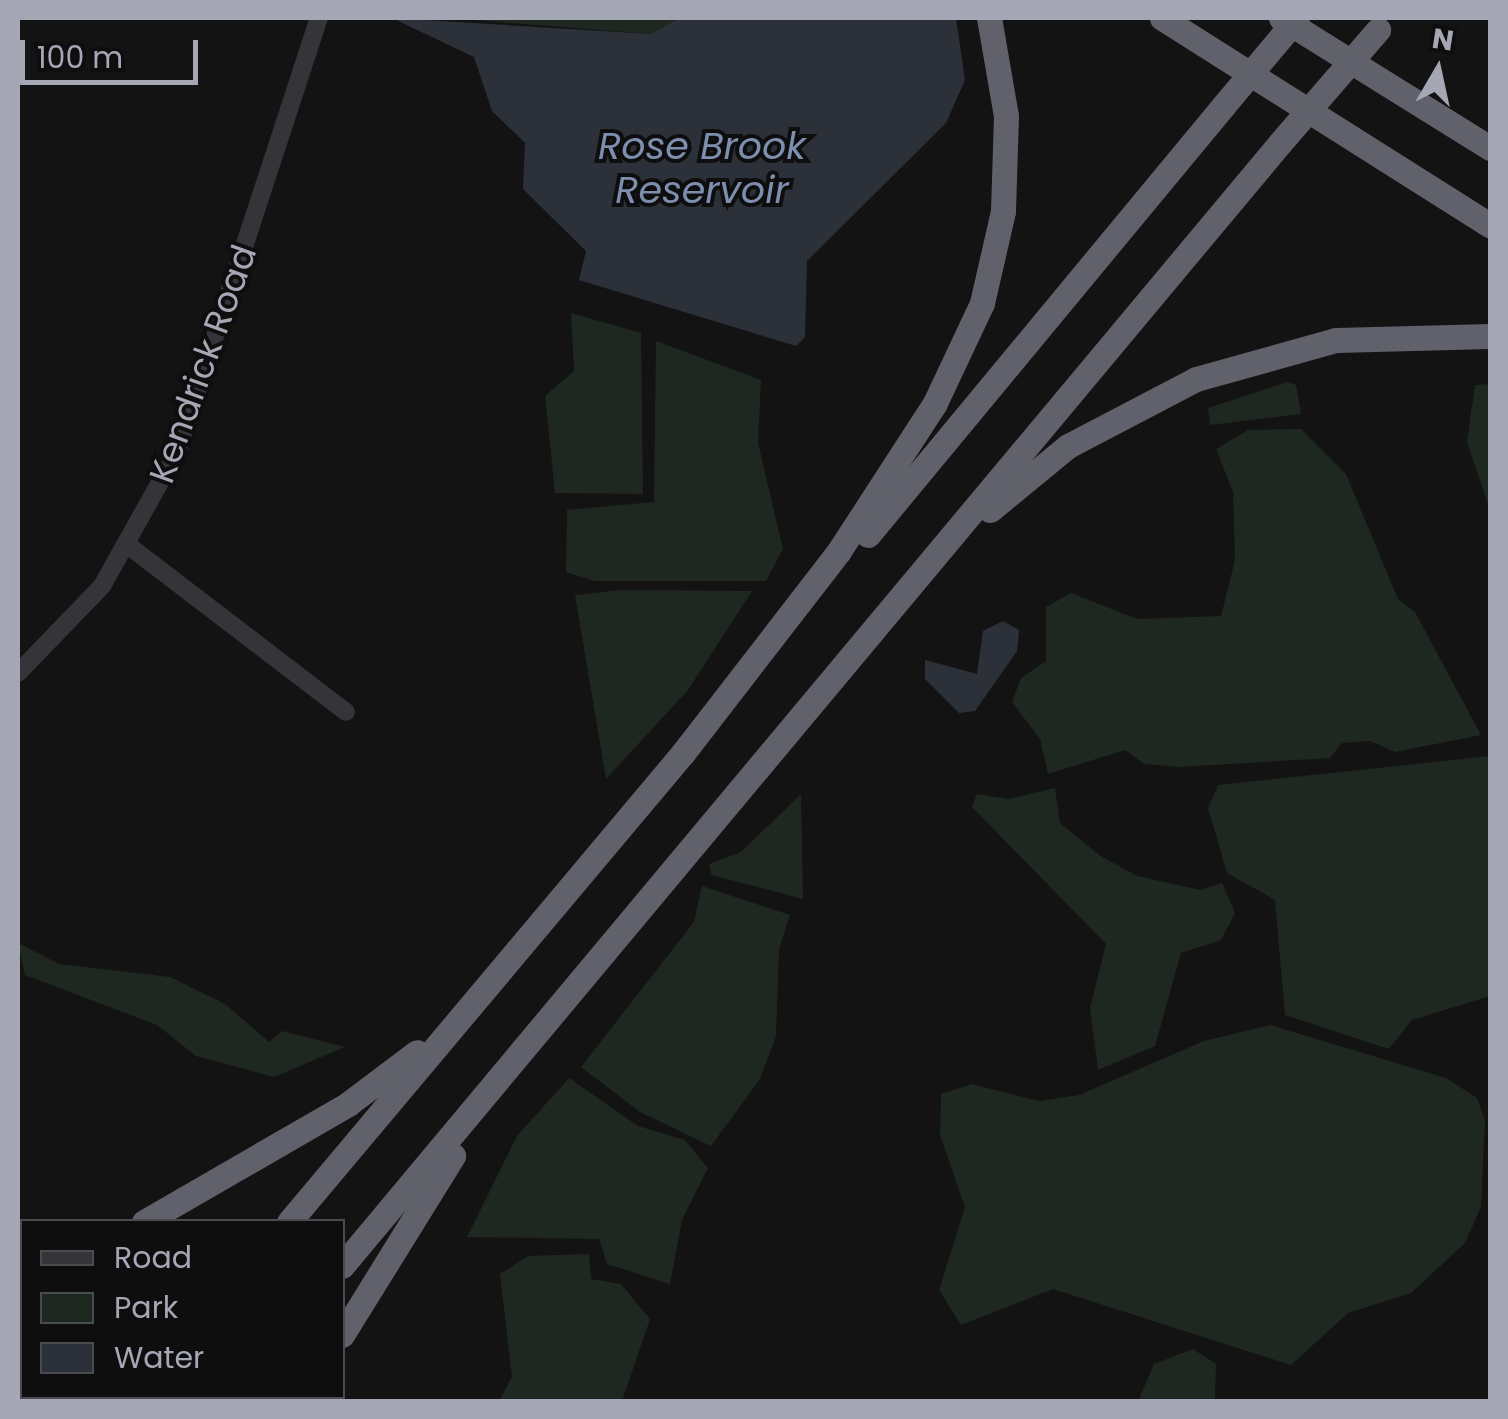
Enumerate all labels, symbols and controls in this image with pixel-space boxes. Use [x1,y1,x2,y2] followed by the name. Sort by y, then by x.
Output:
[1429,19,1456,61] text: N
[25,20,202,82] scale bar
[1388,20,1488,120] north arrow
[37,36,123,79] text: 100 m
[598,123,806,212] water label: Rose Brook Reservoir
[141,239,265,489] street label: Kendrick Road
[20,1219,345,1399] legend
[114,1236,192,1279] text: Road
[114,1286,178,1329] text: Park
[114,1336,204,1379] text: Water

